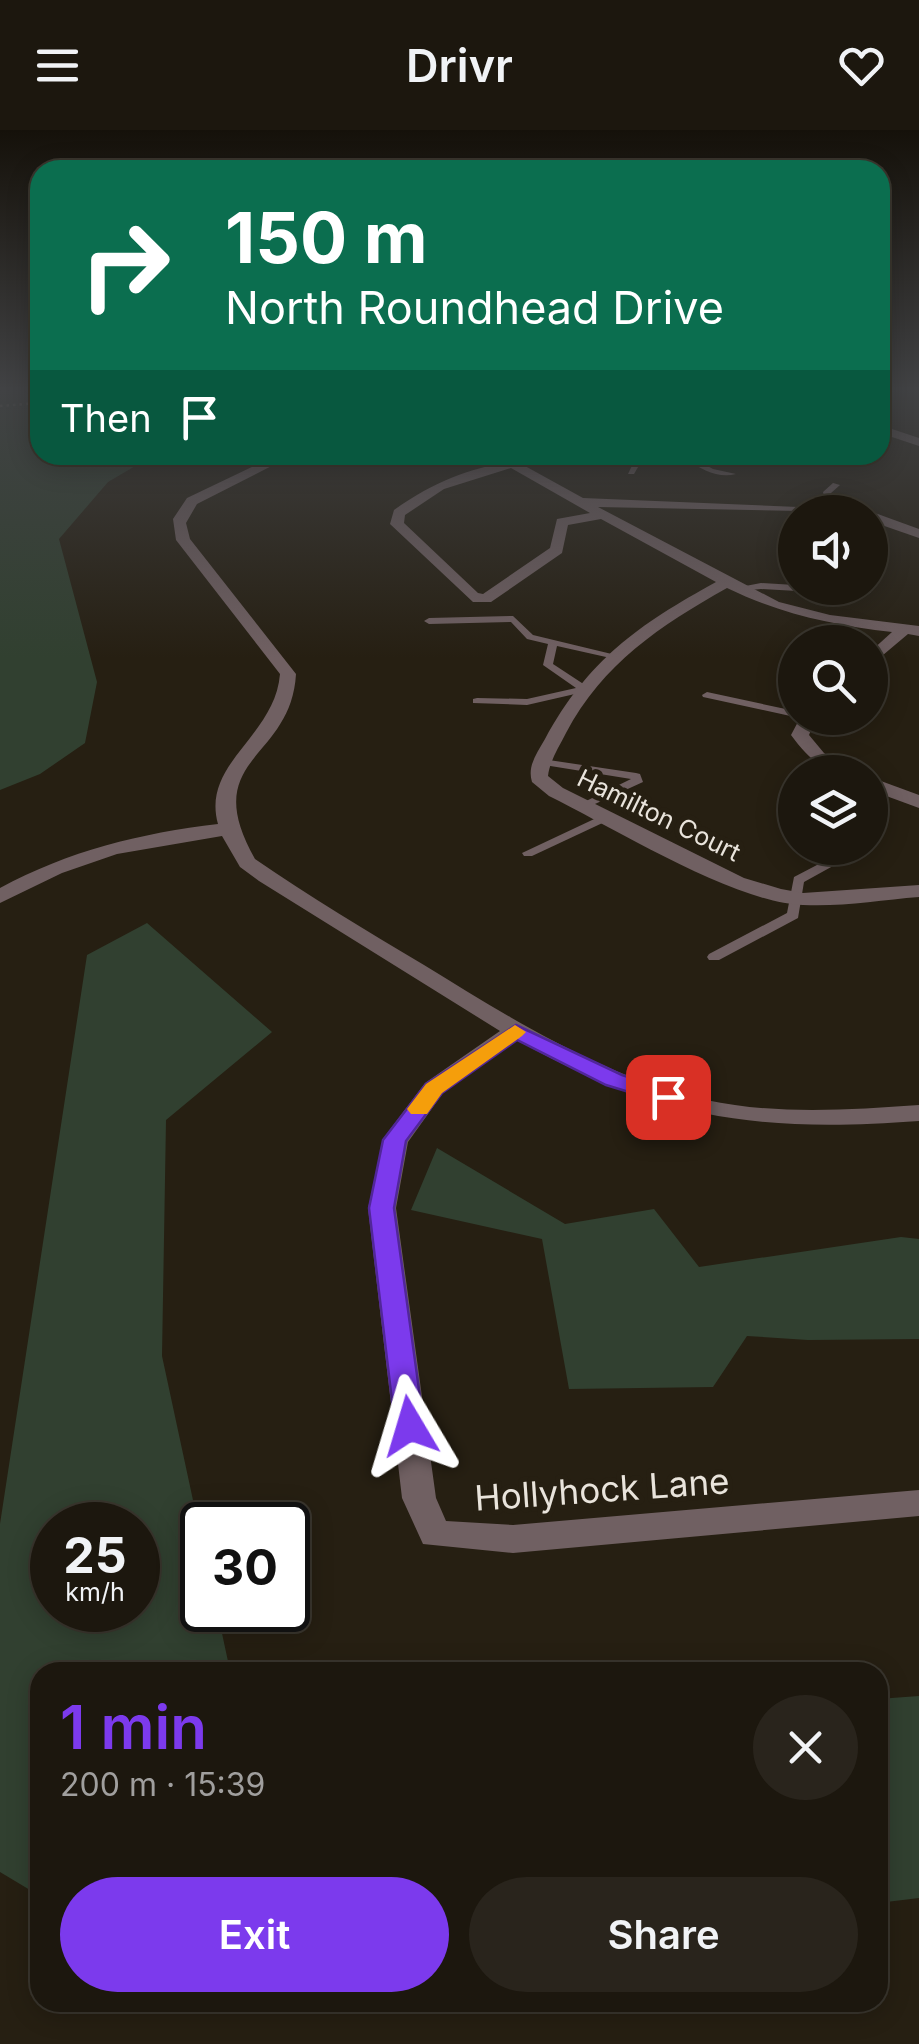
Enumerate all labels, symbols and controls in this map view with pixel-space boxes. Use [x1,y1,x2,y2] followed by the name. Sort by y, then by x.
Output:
[30,38,85,93] icon: menu
[406,38,513,93] text: Drivr
[834,38,889,93] icon: heart
[225,195,428,280] text: 150 m
[60,200,190,330] icon: right
[225,280,724,335] text: North Roundhead Drive
[172,390,227,445] icon: arrive
[60,395,152,441] text: Then
[778,495,888,865] map controls
[778,495,888,605] button: sound
[778,625,888,735] button: search
[778,755,888,865] button: layers
[573,763,745,867] street label: Hamilton Court
[626,1055,711,1140] pin
[641,1070,696,1125] icon: arrive
[358,1374,462,1478] position arrow
[473,1459,731,1519] street label: Hollyhock Lane
[180,1502,310,1632] speed limit sign: 30
[63,1525,127,1585] text: 25
[65,1577,125,1607] text: km/h
[60,1691,207,1763] text: 1 min
[753,1695,858,1800] button: close
[60,1765,265,1804] text: 200 m · 15:39
[60,1877,449,1992] button: Exit
[469,1877,858,1992] button: Share

